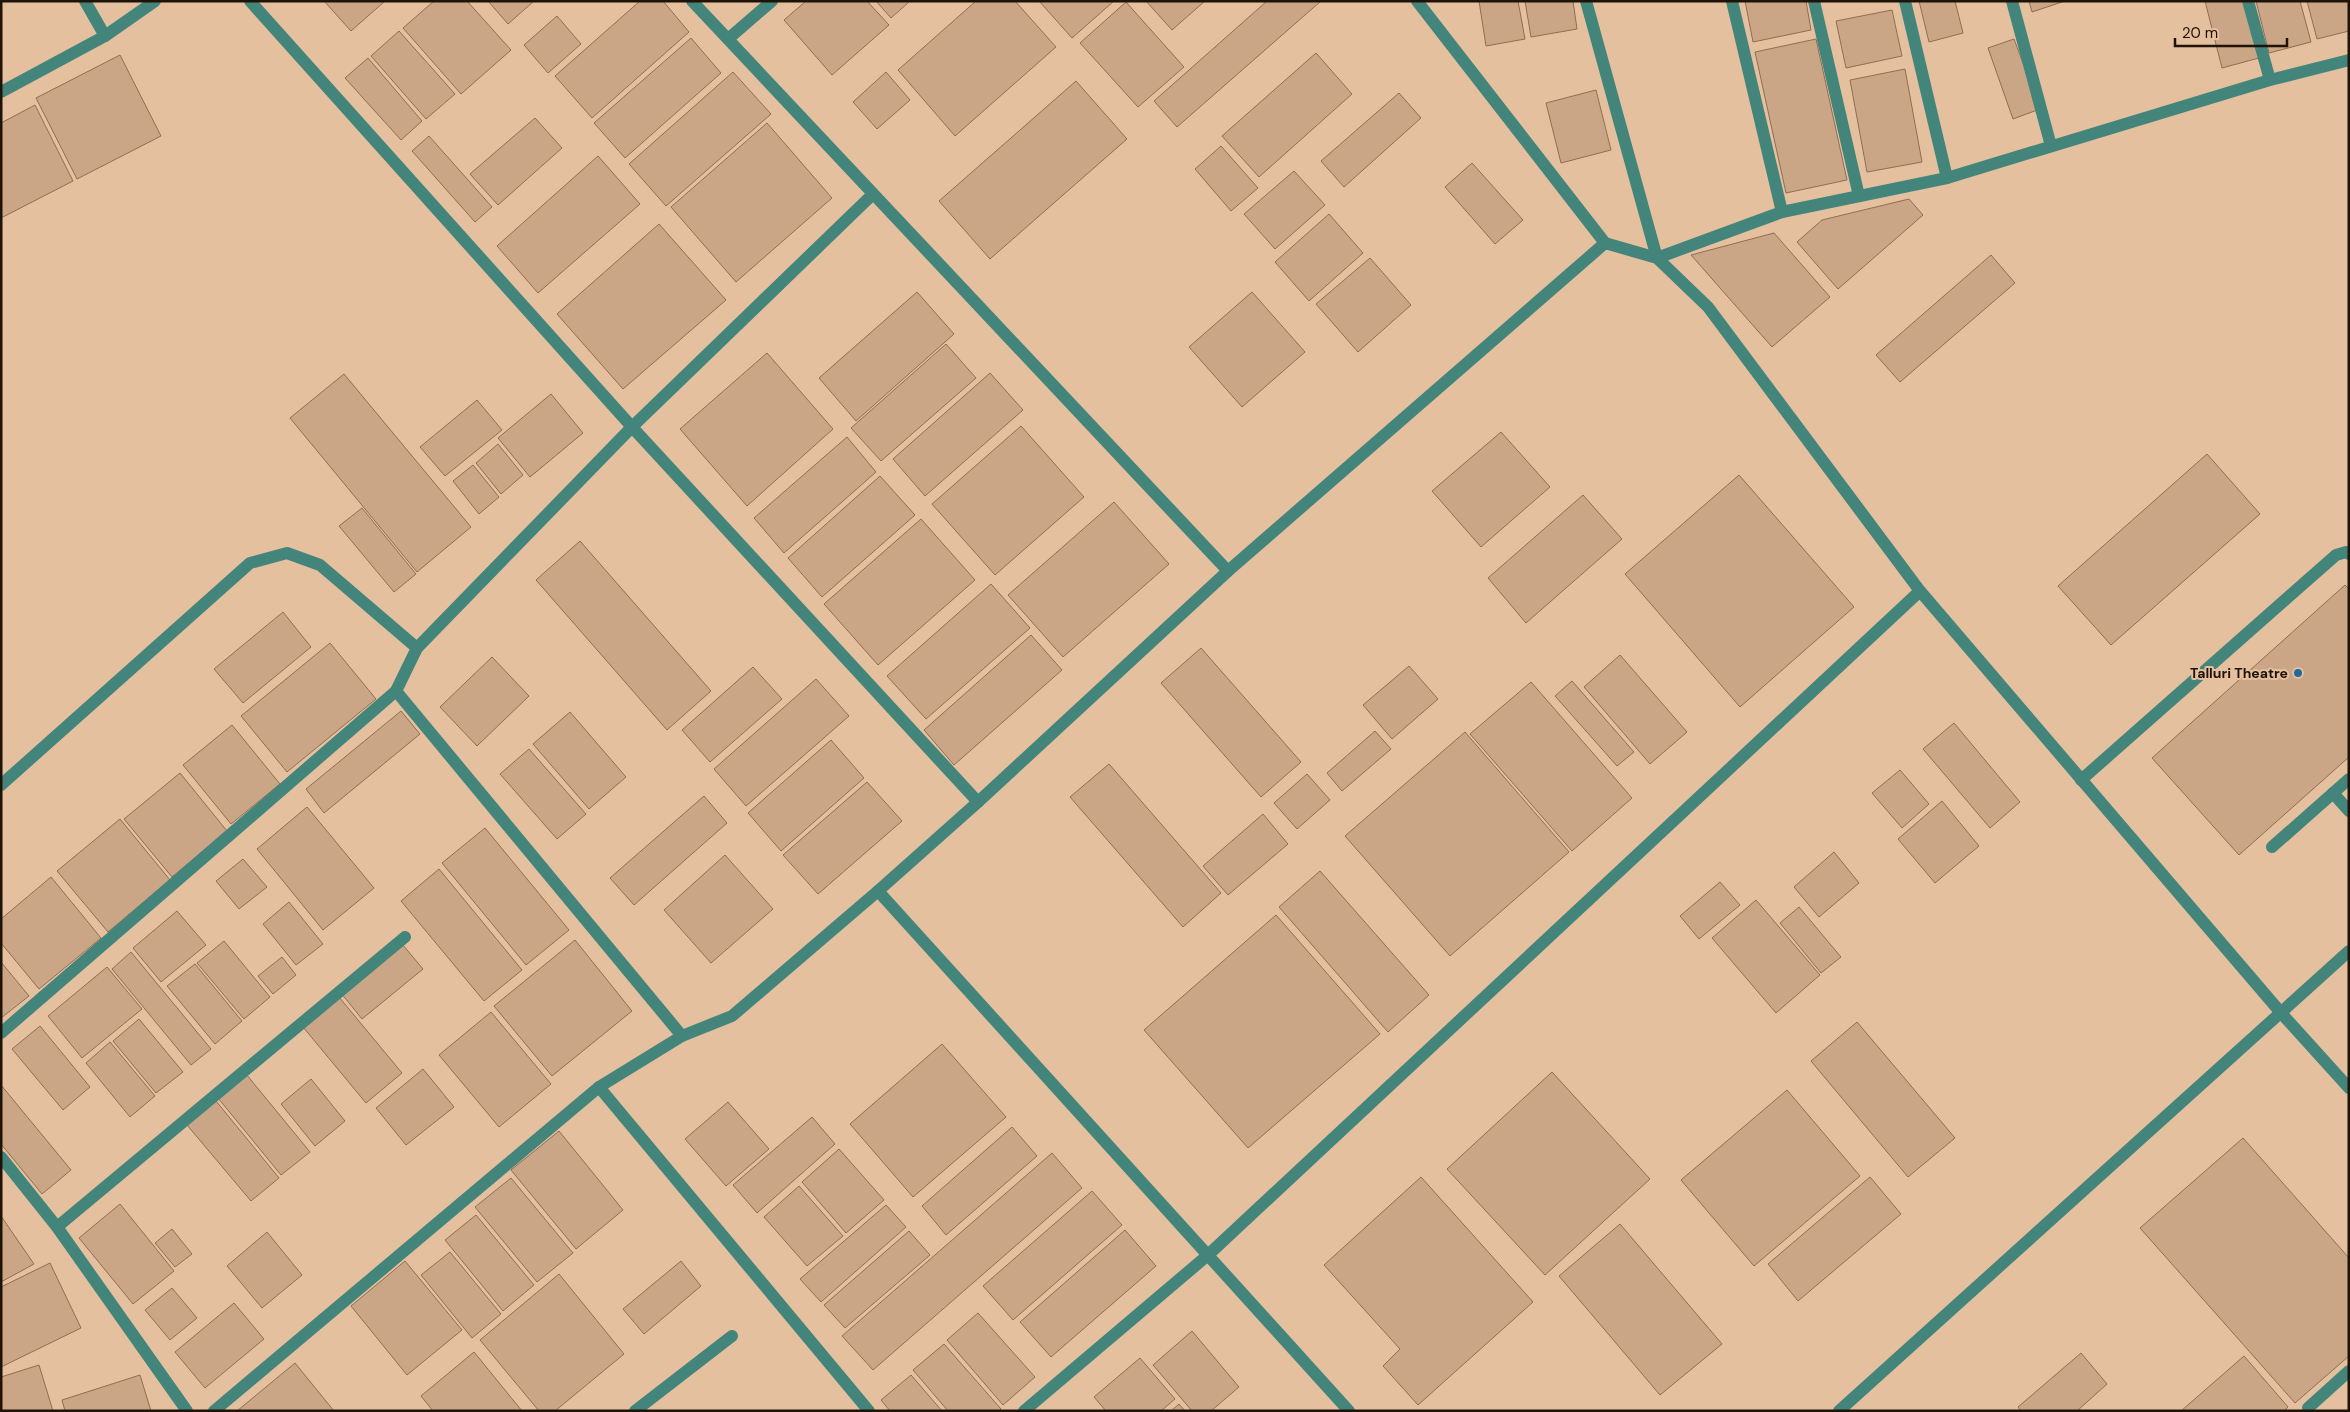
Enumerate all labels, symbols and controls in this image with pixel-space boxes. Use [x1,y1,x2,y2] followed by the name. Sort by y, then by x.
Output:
[2175,15,2288,47] scale bar
[2182,23,2218,43] text: 20 m
[2190,664,2288,682] place label: Talluri Theatre
[2292,667,2304,679] marker: Talluri Theatre

